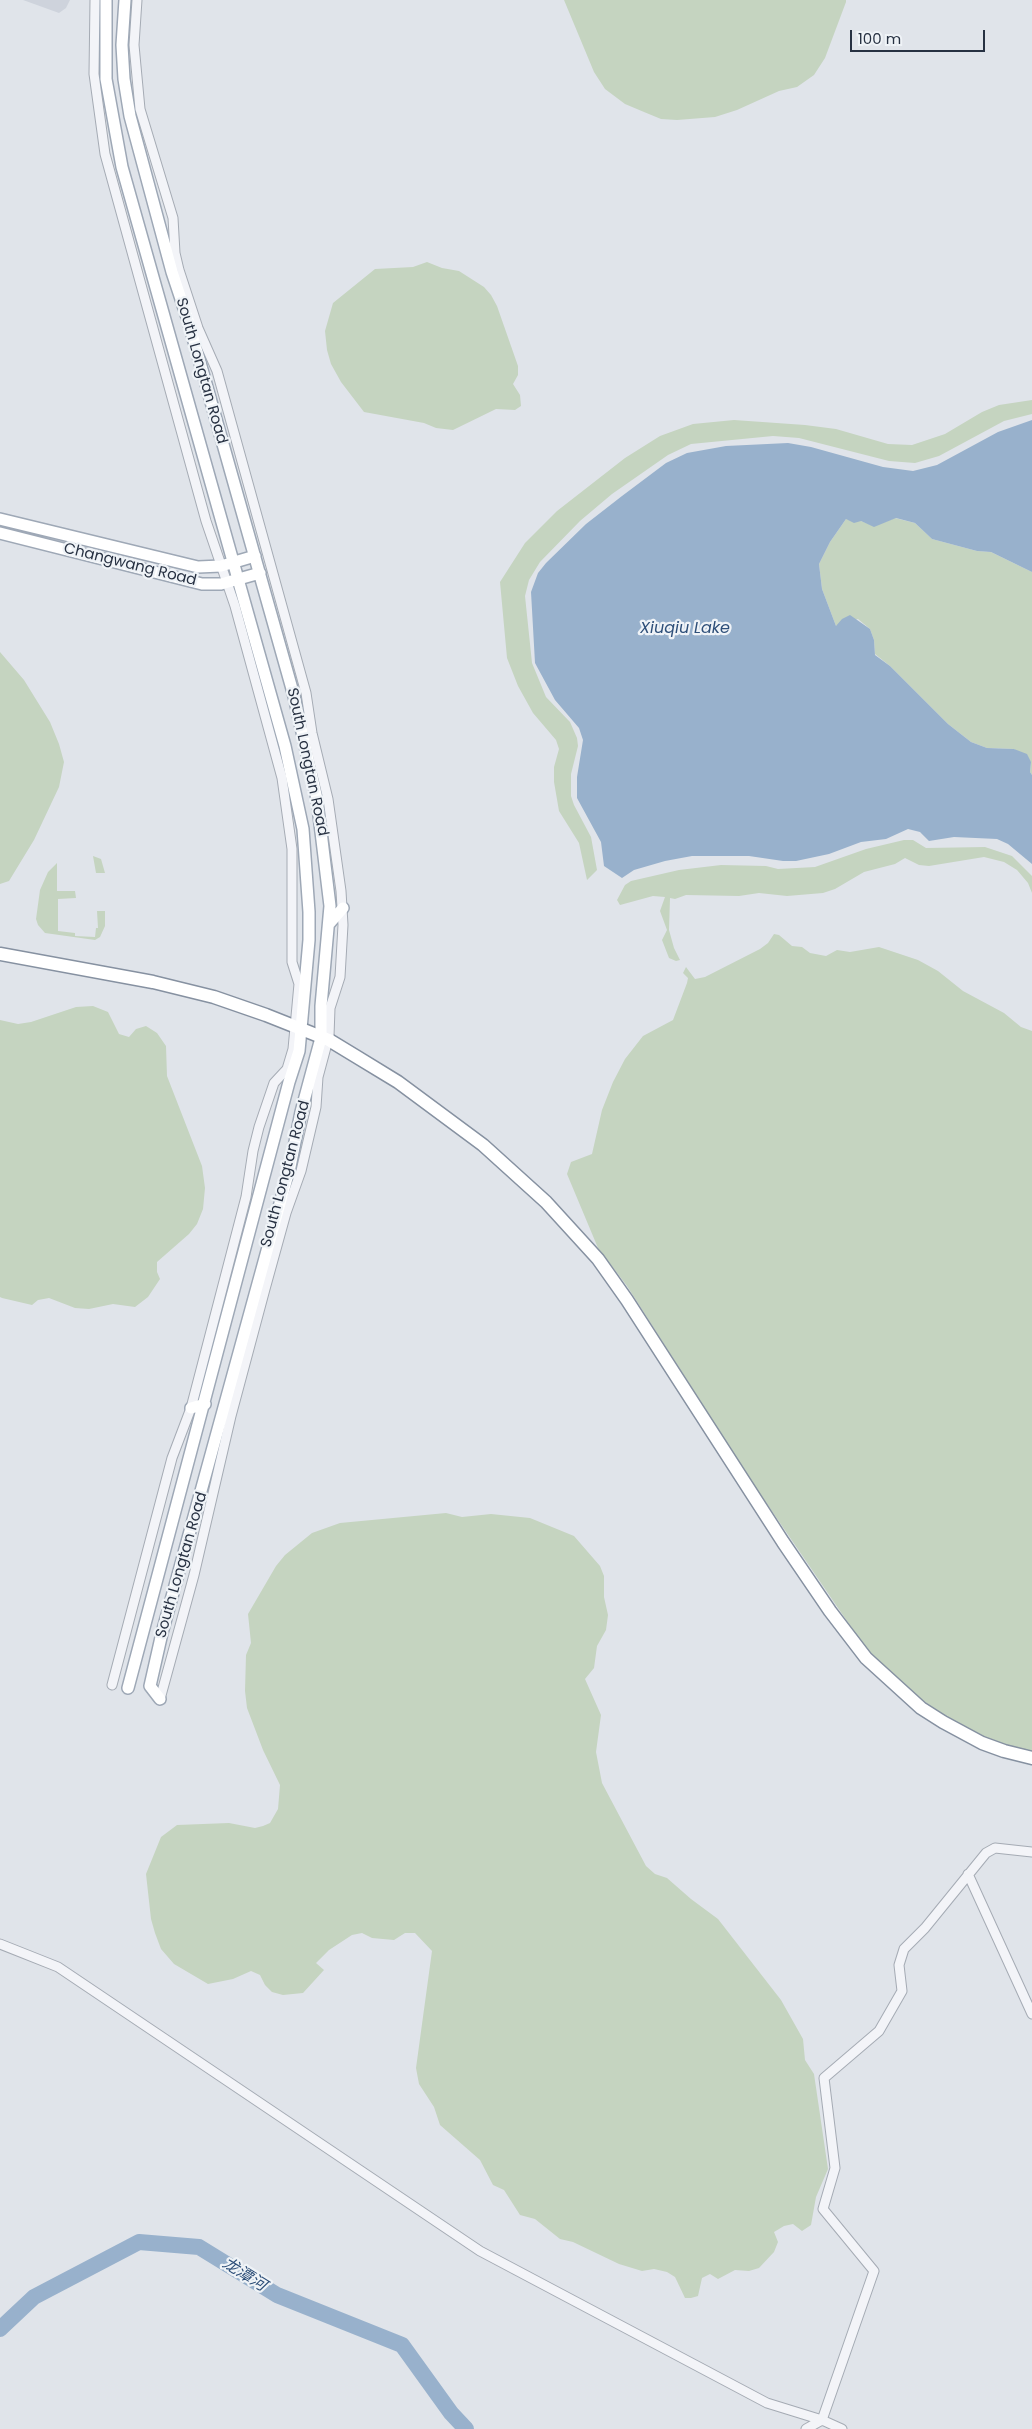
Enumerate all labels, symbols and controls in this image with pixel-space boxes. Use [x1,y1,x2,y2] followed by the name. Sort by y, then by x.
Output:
[852,20,987,52] scale bar
[858,28,901,49] text: 100 m
[172,296,230,446] street label: South Longtan Road
[62,540,198,590] street label: Changwang Road
[640,619,730,639] water label: Xiuqiu Lake
[282,686,332,838] street label: South Longtan Road
[258,1099,314,1249] street label: South Longtan Road
[153,1490,211,1640] street label: South Longtan Road
[219,2254,269,2296] water label: 龙潭河

